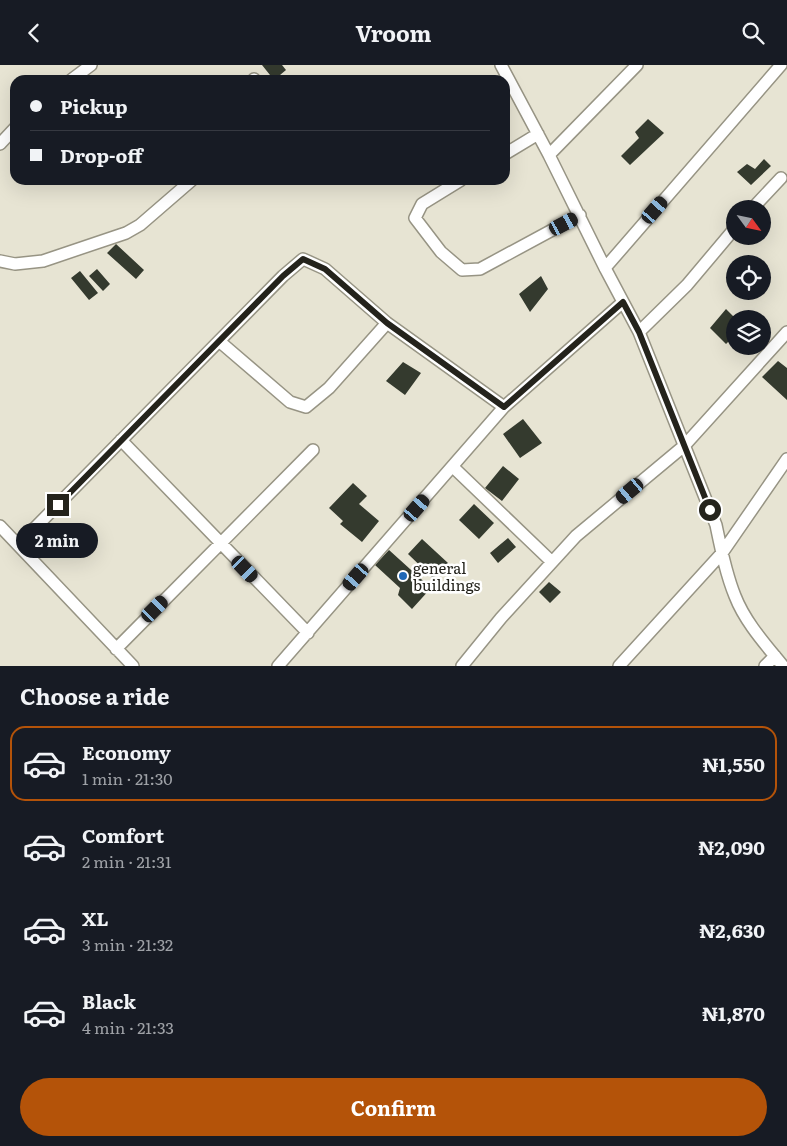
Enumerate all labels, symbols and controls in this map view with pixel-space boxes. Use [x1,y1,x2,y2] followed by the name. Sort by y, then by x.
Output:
[355,16,432,49] text: Vroom
[20,19,48,47] icon: back
[739,19,767,47] icon: search
[60,92,128,120] text: Pickup
[60,141,143,169] text: Drop-off
[639,194,670,226] car
[726,200,771,245] north arrow
[726,200,771,355] map controls
[547,210,580,238] car
[726,255,771,300] button: locate
[726,310,771,355] button: layers
[613,476,646,506] car
[401,492,432,524] car
[47,494,69,516] route end
[699,499,721,521] route start
[17,523,99,557] callout: 2 min
[35,528,79,552] text: 2 min
[229,553,260,585] car
[413,556,481,596] place label: general buildings
[340,561,371,593] car
[397,570,409,582] marker: general buildings
[139,593,170,625] car
[20,679,169,712] text: Choose a ride
[82,738,171,766] text: Economy
[22,741,67,786] icon: car
[703,750,765,778] text: ₦1,550
[82,766,173,790] text: 1 min · 21:30
[82,821,164,849] text: Comfort
[22,824,67,869] icon: car
[698,833,765,861] text: ₦2,090
[82,849,171,873] text: 2 min · 21:31
[82,904,109,932] text: XL
[22,907,67,952] icon: car
[699,916,765,944] text: ₦2,630
[82,932,173,956] text: 3 min · 21:32
[82,987,136,1015] text: Black
[22,990,67,1035] icon: car
[702,999,765,1027] text: ₦1,870
[82,1015,174,1039] text: 4 min · 21:33
[20,1078,767,1136] button: Confirm

